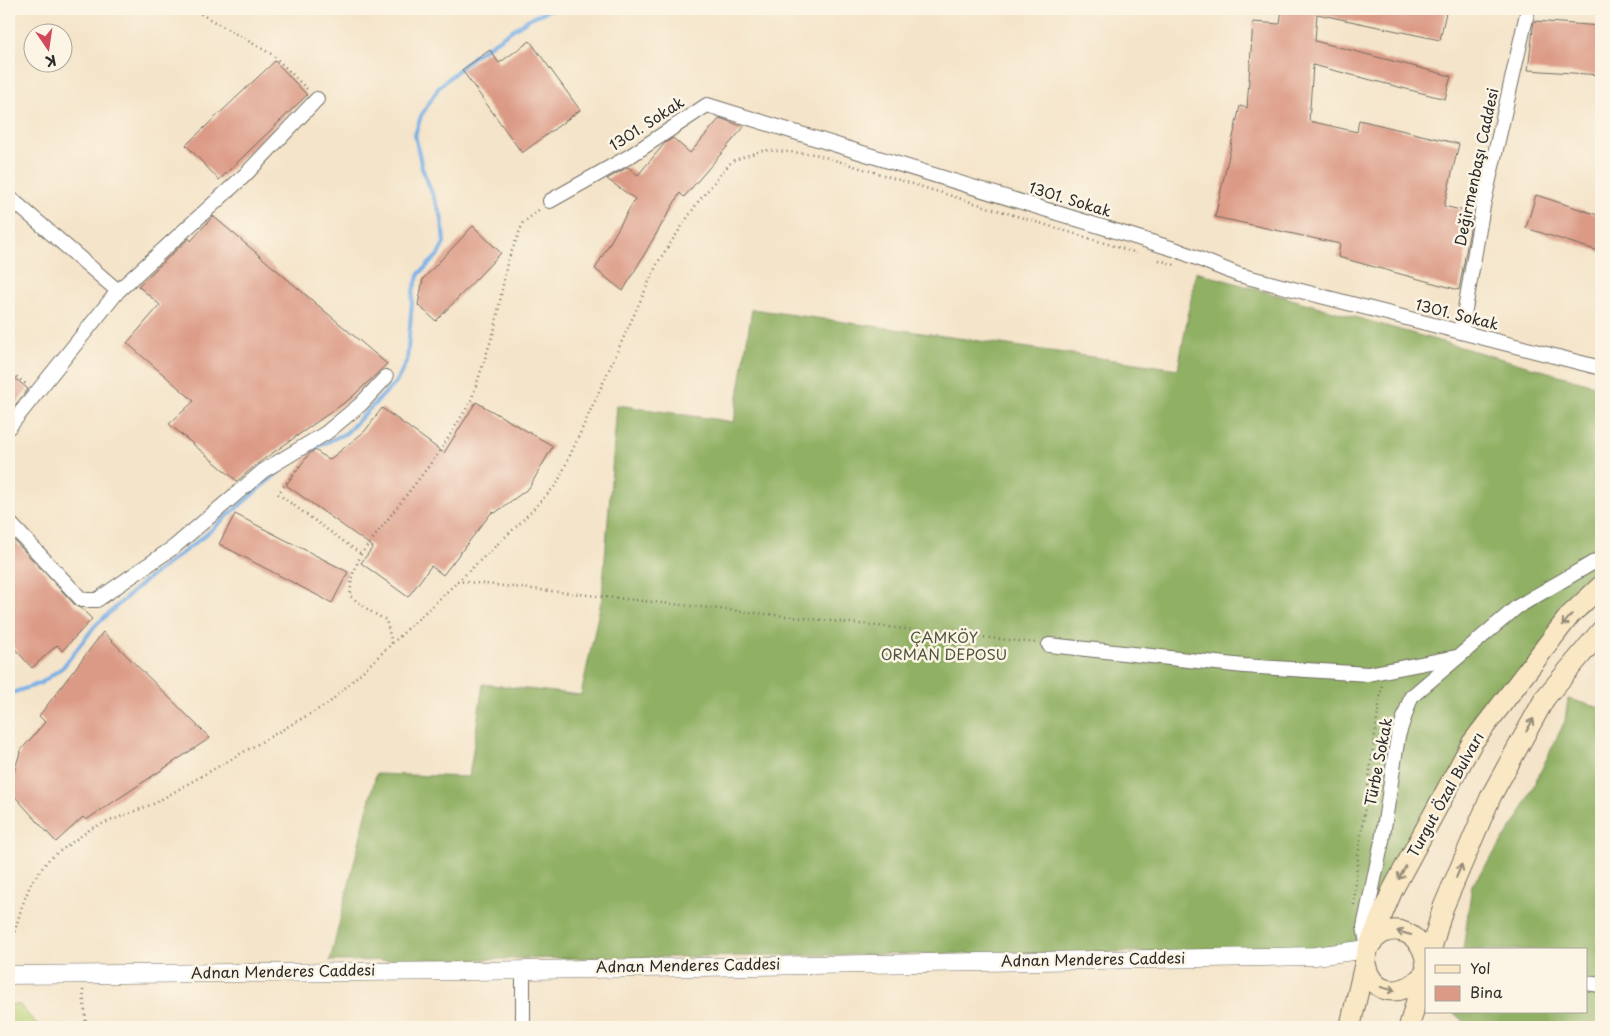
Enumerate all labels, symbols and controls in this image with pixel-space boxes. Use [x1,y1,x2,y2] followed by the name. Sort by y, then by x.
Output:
[22,22,72,72] north arrow
[44,50,58,73] text: K
[1448,86,1503,248] street label: Değirmenbaşı Caddesi
[604,90,689,156] street label: 1301. Sokak
[1026,175,1115,222] street label: 1301. Sokak
[1413,292,1502,335] street label: 1301. Sokak
[1561,613,1572,626] one-way arrow
[881,625,1007,665] park label: ÇAMKÖY ORMAN DEPOSU
[1358,715,1397,808] street label: Türbe Sokak
[1525,718,1535,733] one-way arrow
[1401,727,1489,861] street label: Turgut Özal Bulvarı
[1454,864,1464,879] one-way arrow
[1397,865,1407,880] one-way arrow
[1396,928,1412,938] one-way arrow
[1001,945,1185,972] street label: Adnan Menderes Caddesi
[1425,948,1588,1014] legend
[596,951,780,978] street label: Adnan Menderes Caddesi
[1470,956,1491,979] text: Yol
[191,957,375,984] street label: Adnan Menderes Caddesi
[1470,980,1503,1003] text: Bina
[1380,985,1396,994] one-way arrow

